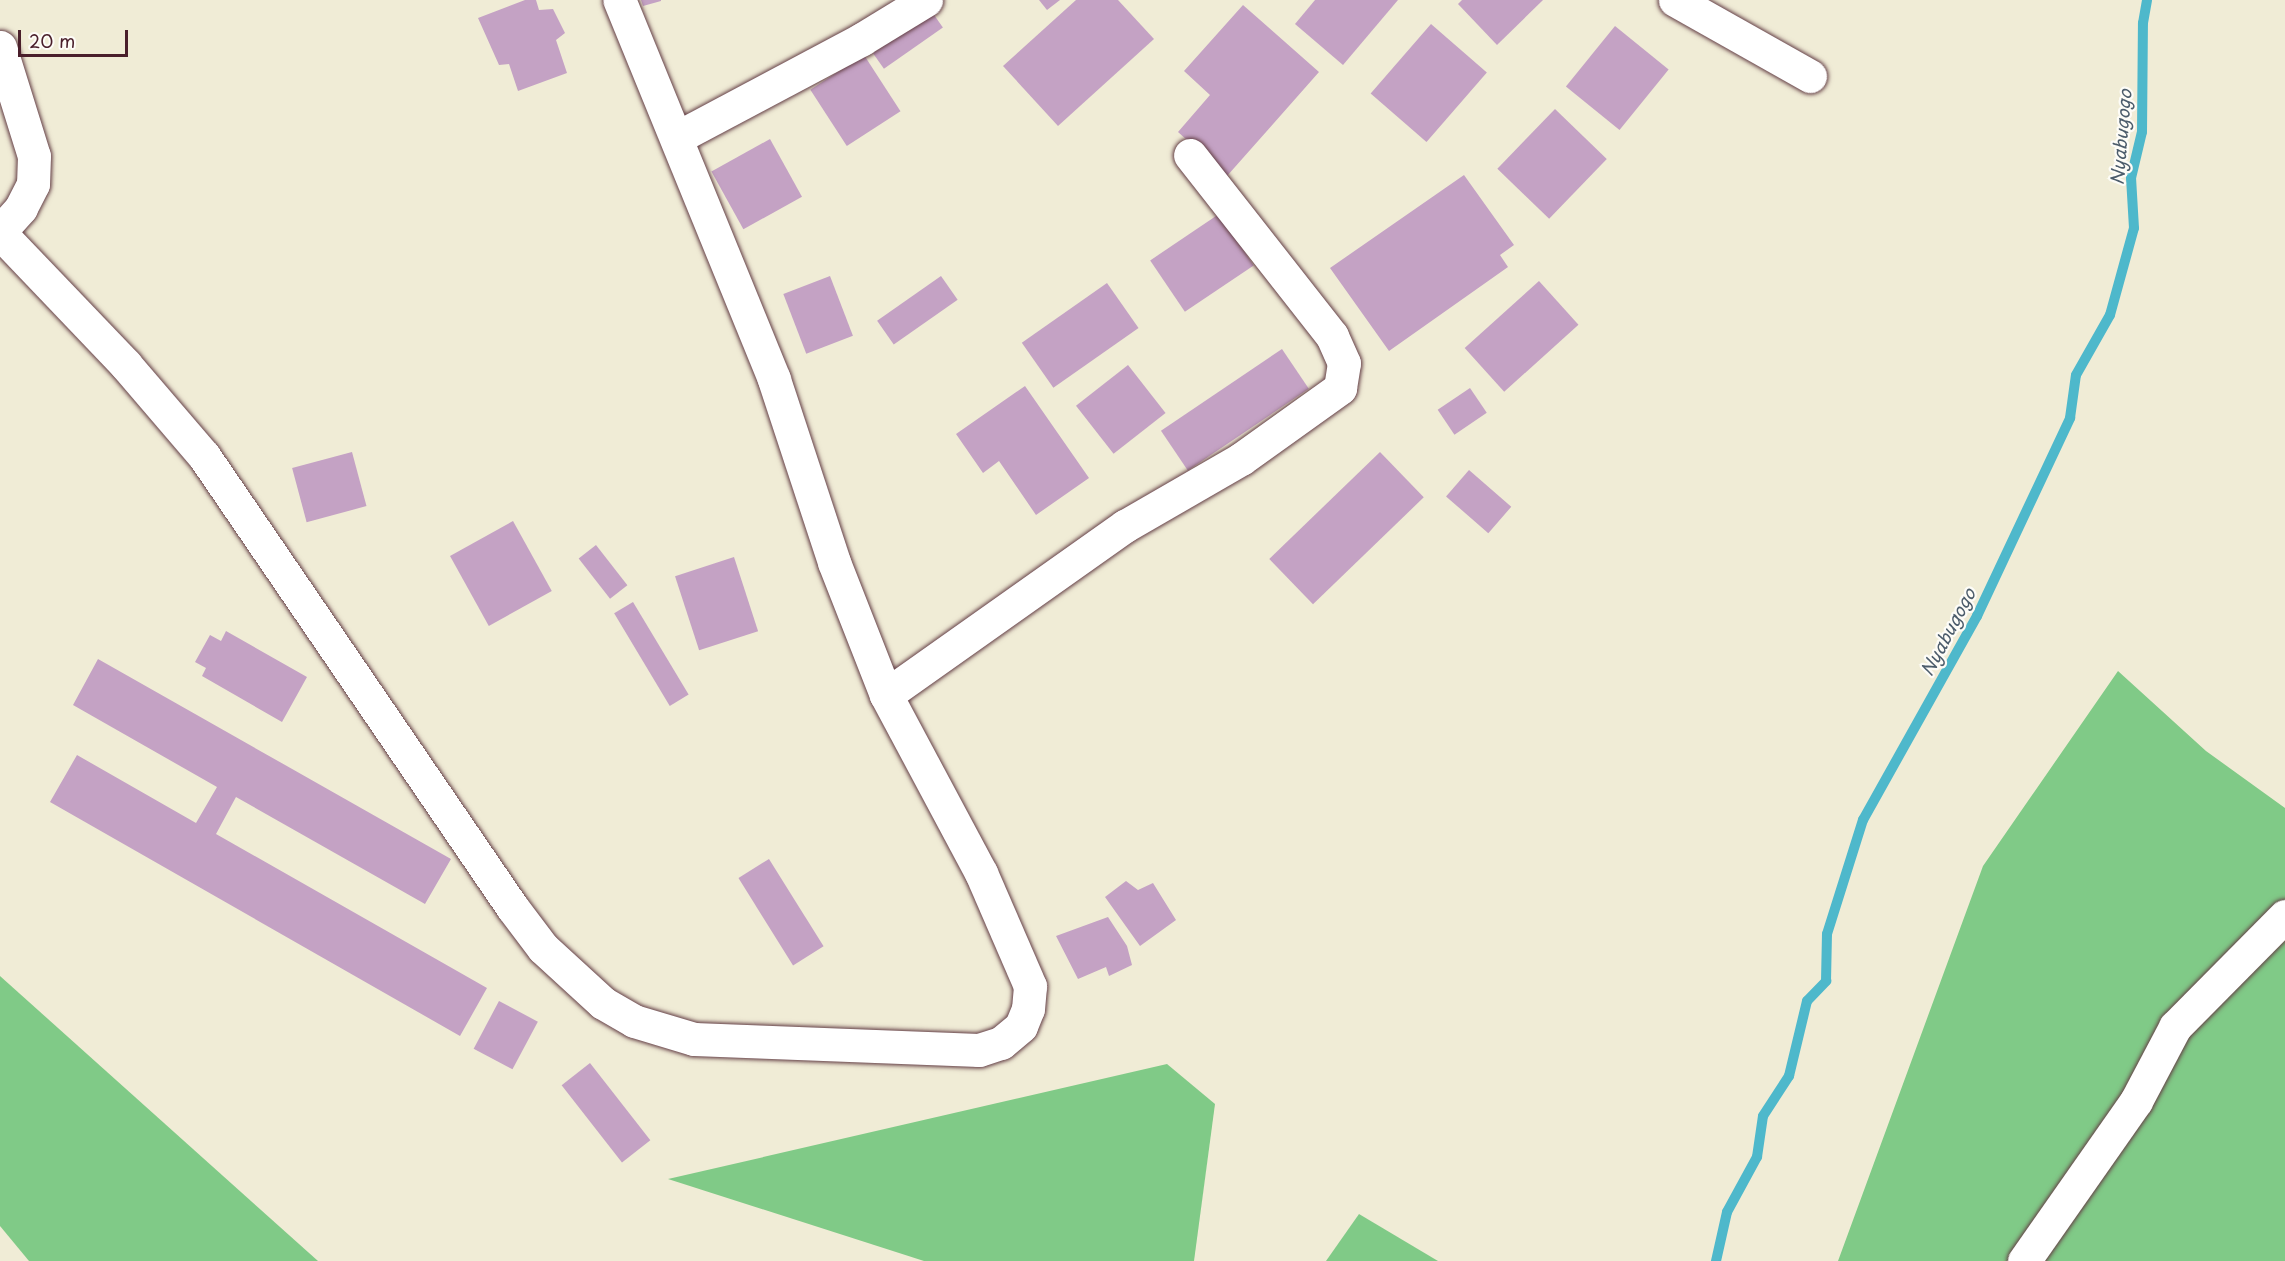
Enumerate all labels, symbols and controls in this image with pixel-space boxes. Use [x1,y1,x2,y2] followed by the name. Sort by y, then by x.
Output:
[21,18,130,56] scale bar
[29,27,75,54] text: 20 m
[2106,88,2136,186] water label: Nyabugogo
[1916,585,1980,679] water label: Nyabugogo

